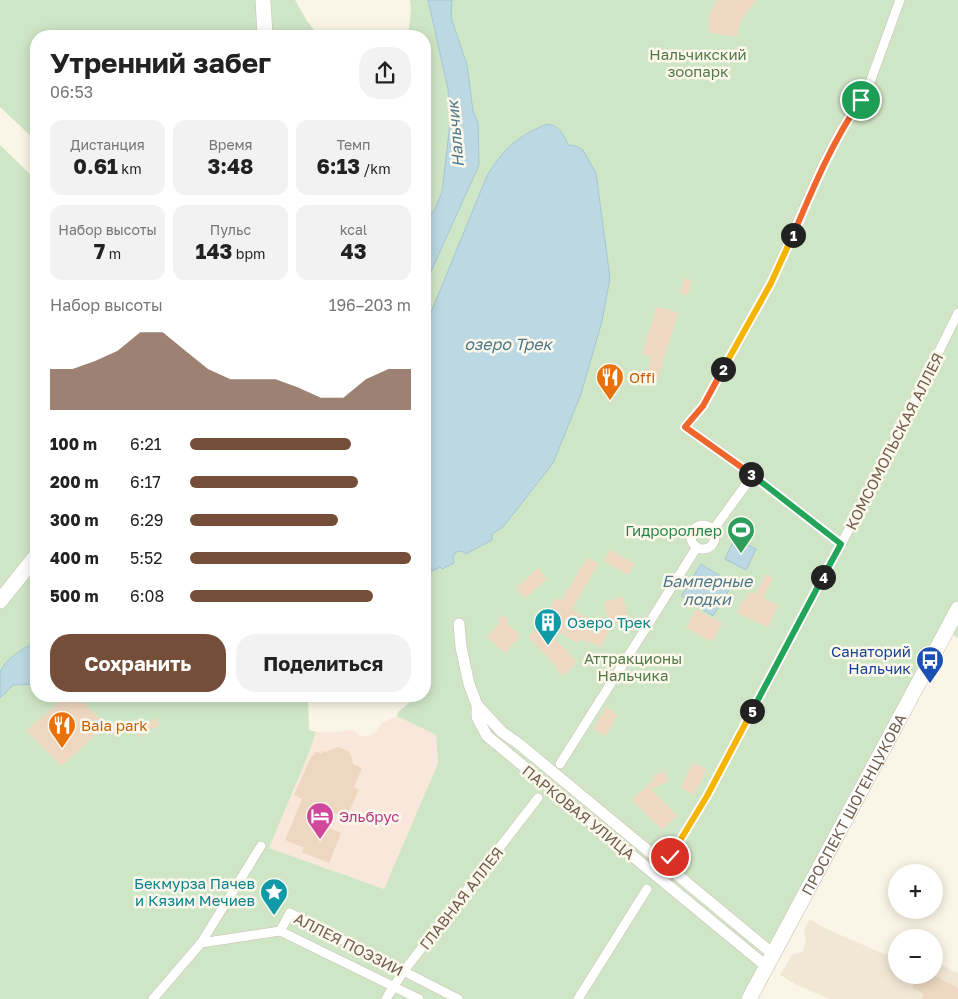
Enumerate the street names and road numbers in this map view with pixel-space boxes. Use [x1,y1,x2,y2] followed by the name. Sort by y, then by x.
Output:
[841,349,947,533] street label: КОМСОМОЛЬСКАЯ АЛЛЕЯ
[797,710,909,898] street label: ПРОСПЕКТ ШОГЕНЦУКОВА
[519,761,639,863] street label: ПАРКОВАЯ УЛИЦА
[415,843,507,953] street label: ГЛАВНАЯ АЛЛЕЯ
[291,909,407,979] street label: АЛЛЕЯ ПОЭЗИИ

